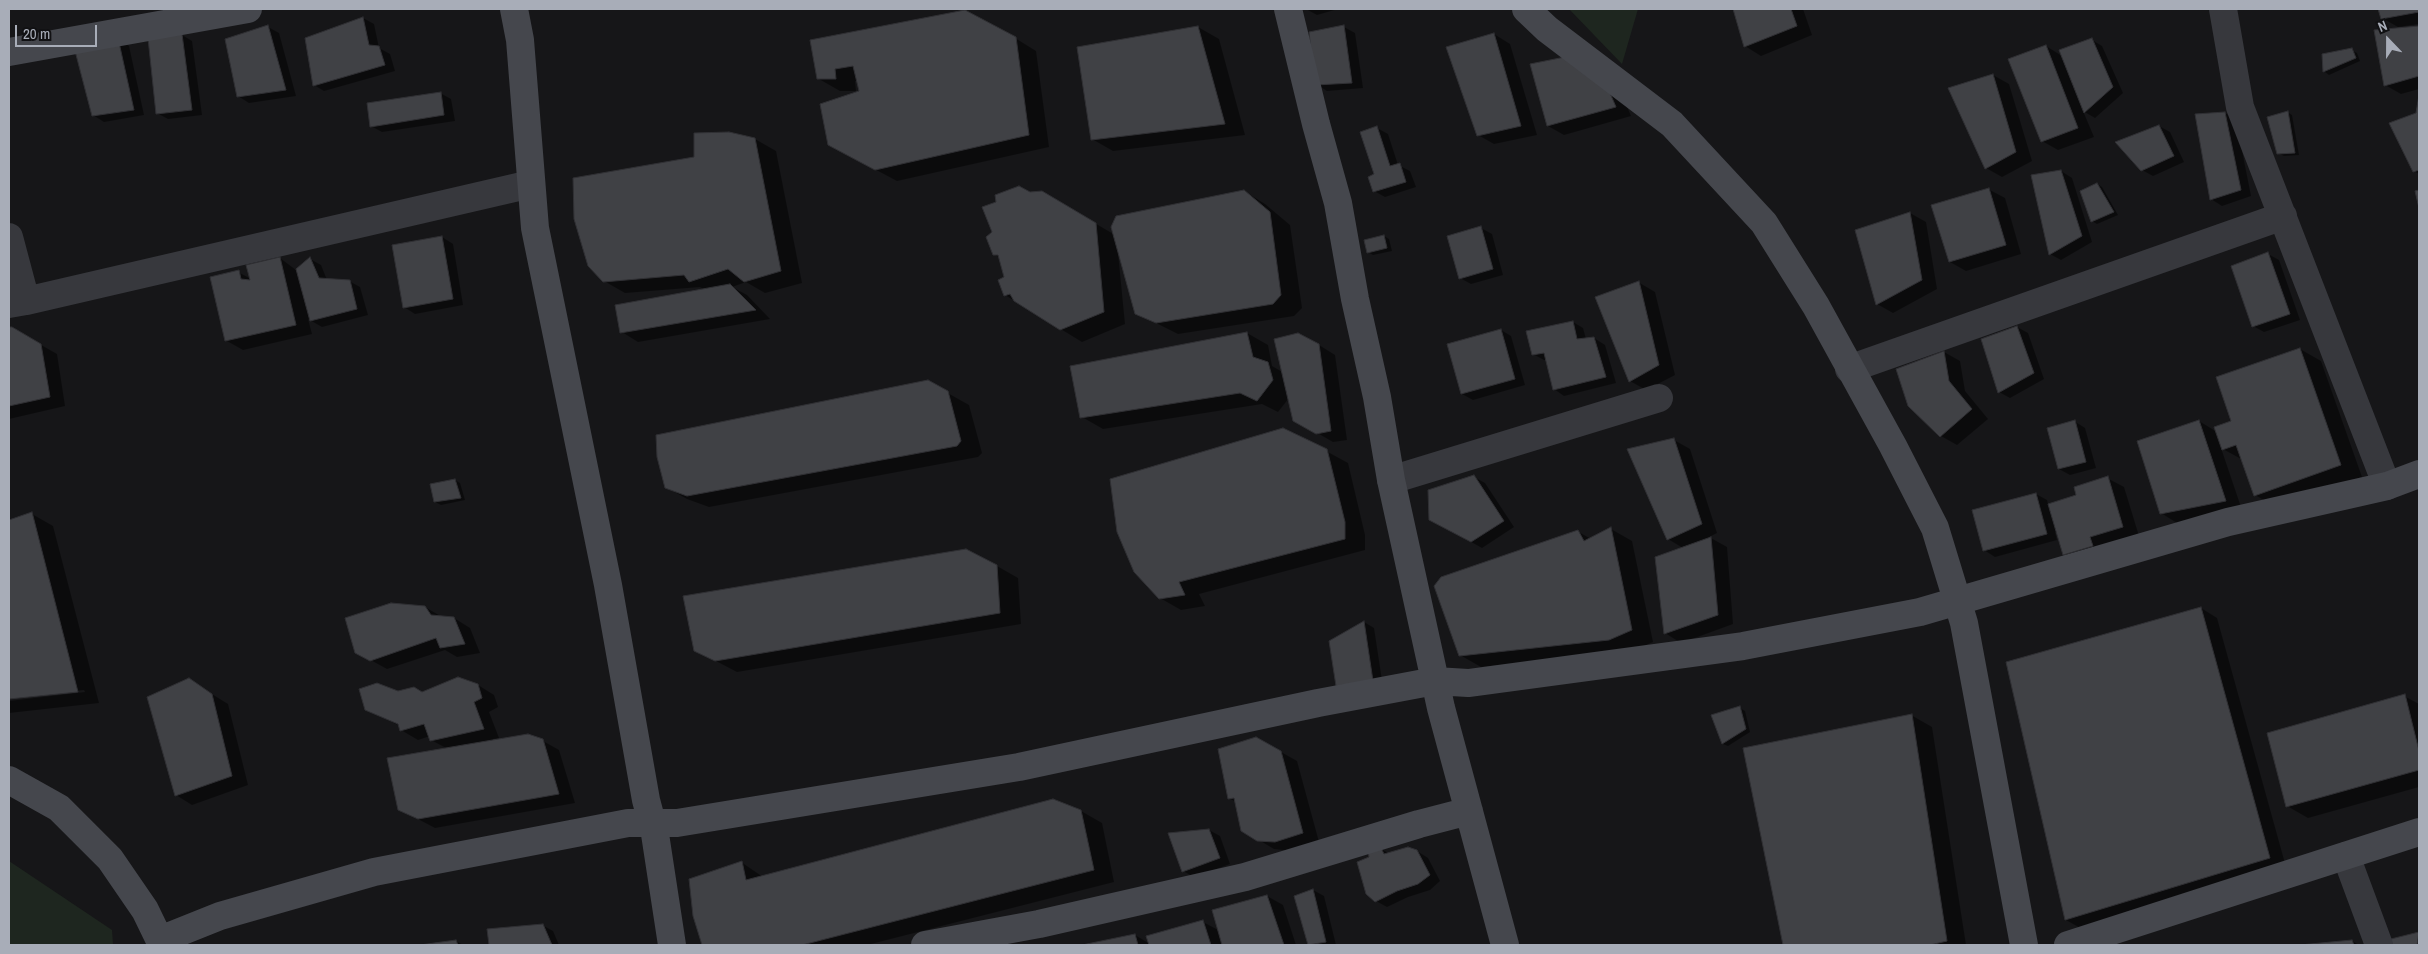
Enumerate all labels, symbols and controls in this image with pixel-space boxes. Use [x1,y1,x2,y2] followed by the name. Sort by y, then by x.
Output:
[18,15,100,47] scale bar
[2363,15,2413,65] north arrow
[2375,16,2390,36] text: N
[23,23,50,44] text: 20 m

